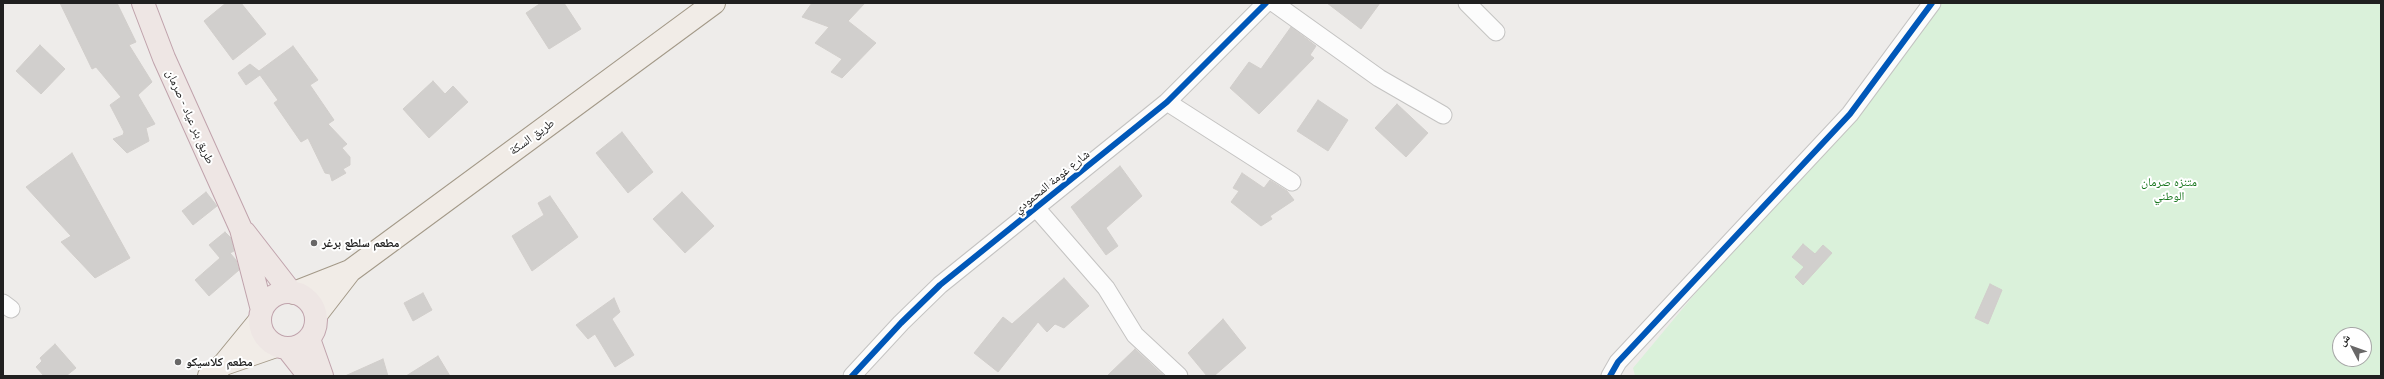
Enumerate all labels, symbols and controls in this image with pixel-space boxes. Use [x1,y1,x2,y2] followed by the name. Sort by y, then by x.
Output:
[163,68,217,166] street label: طريق بئر عياد - صرمان
[507,116,557,158] street label: طريق السكة
[1011,147,1093,217] street label: شارع غومة المحمودي
[2141,175,2197,203] park label: متنزه صرمان الوطني
[322,236,399,250] place label: مطعم سلطع برغر
[309,238,319,248] marker: مطعم سلطع برغر
[2332,327,2372,367] north arrow
[2335,331,2353,349] text: ش
[186,355,253,369] place label: مطعم كلاسيكو
[173,357,183,367] marker: مطعم كلاسيكو

